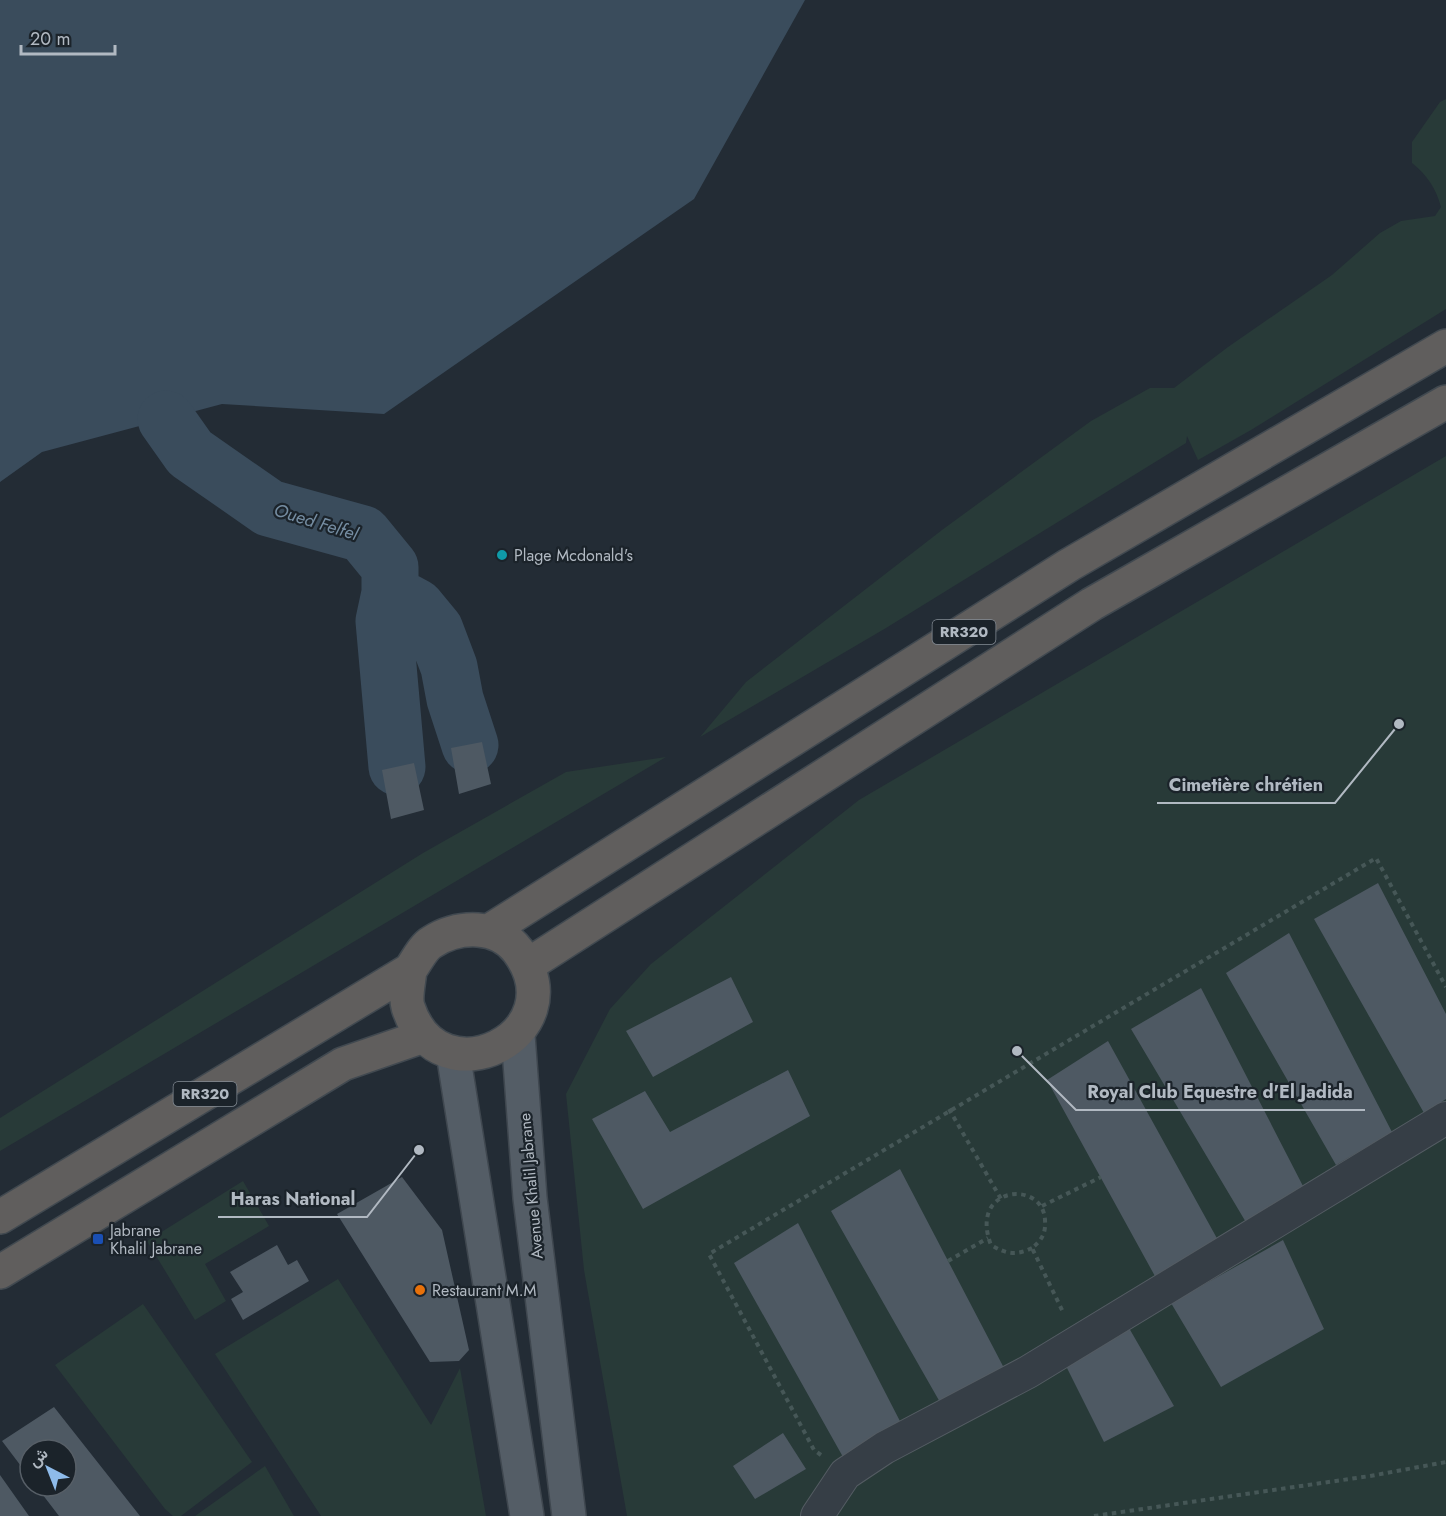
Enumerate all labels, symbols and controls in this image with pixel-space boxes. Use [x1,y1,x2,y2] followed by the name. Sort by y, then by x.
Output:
[21,18,116,56] scale bar
[30,26,70,52] text: 20 m
[271,497,362,547] water label: Oued Felfel
[514,544,633,567] place label: Plage Mcdonald's
[495,548,509,562] marker: Plage Mcdonald's
[932,620,996,644] road number: RR320
[1157,767,1335,803] callout: Cimetière chrétien
[1169,772,1323,798] text: Cimetière chrétien
[1076,1074,1365,1110] callout: Royal Club Equestre d'El Jadida
[1087,1079,1353,1105] text: Royal Club Equestre d'El Jadida
[174,1082,236,1106] road number: RR320
[513,1112,549,1260] street label: Avenue Khalil Jabrane
[218,1181,367,1217] callout: Haras National
[231,1186,355,1212] text: Haras National
[108,1219,202,1260] place label: Jabrane Khalil Jabrane
[91,1232,105,1246] marker: Jabrane Khalil Jabrane
[432,1279,537,1302] place label: Restaurant M.M
[413,1283,427,1297] marker: Restaurant M.M
[18,1438,78,1498] north arrow
[23,1442,53,1472] text: ش

